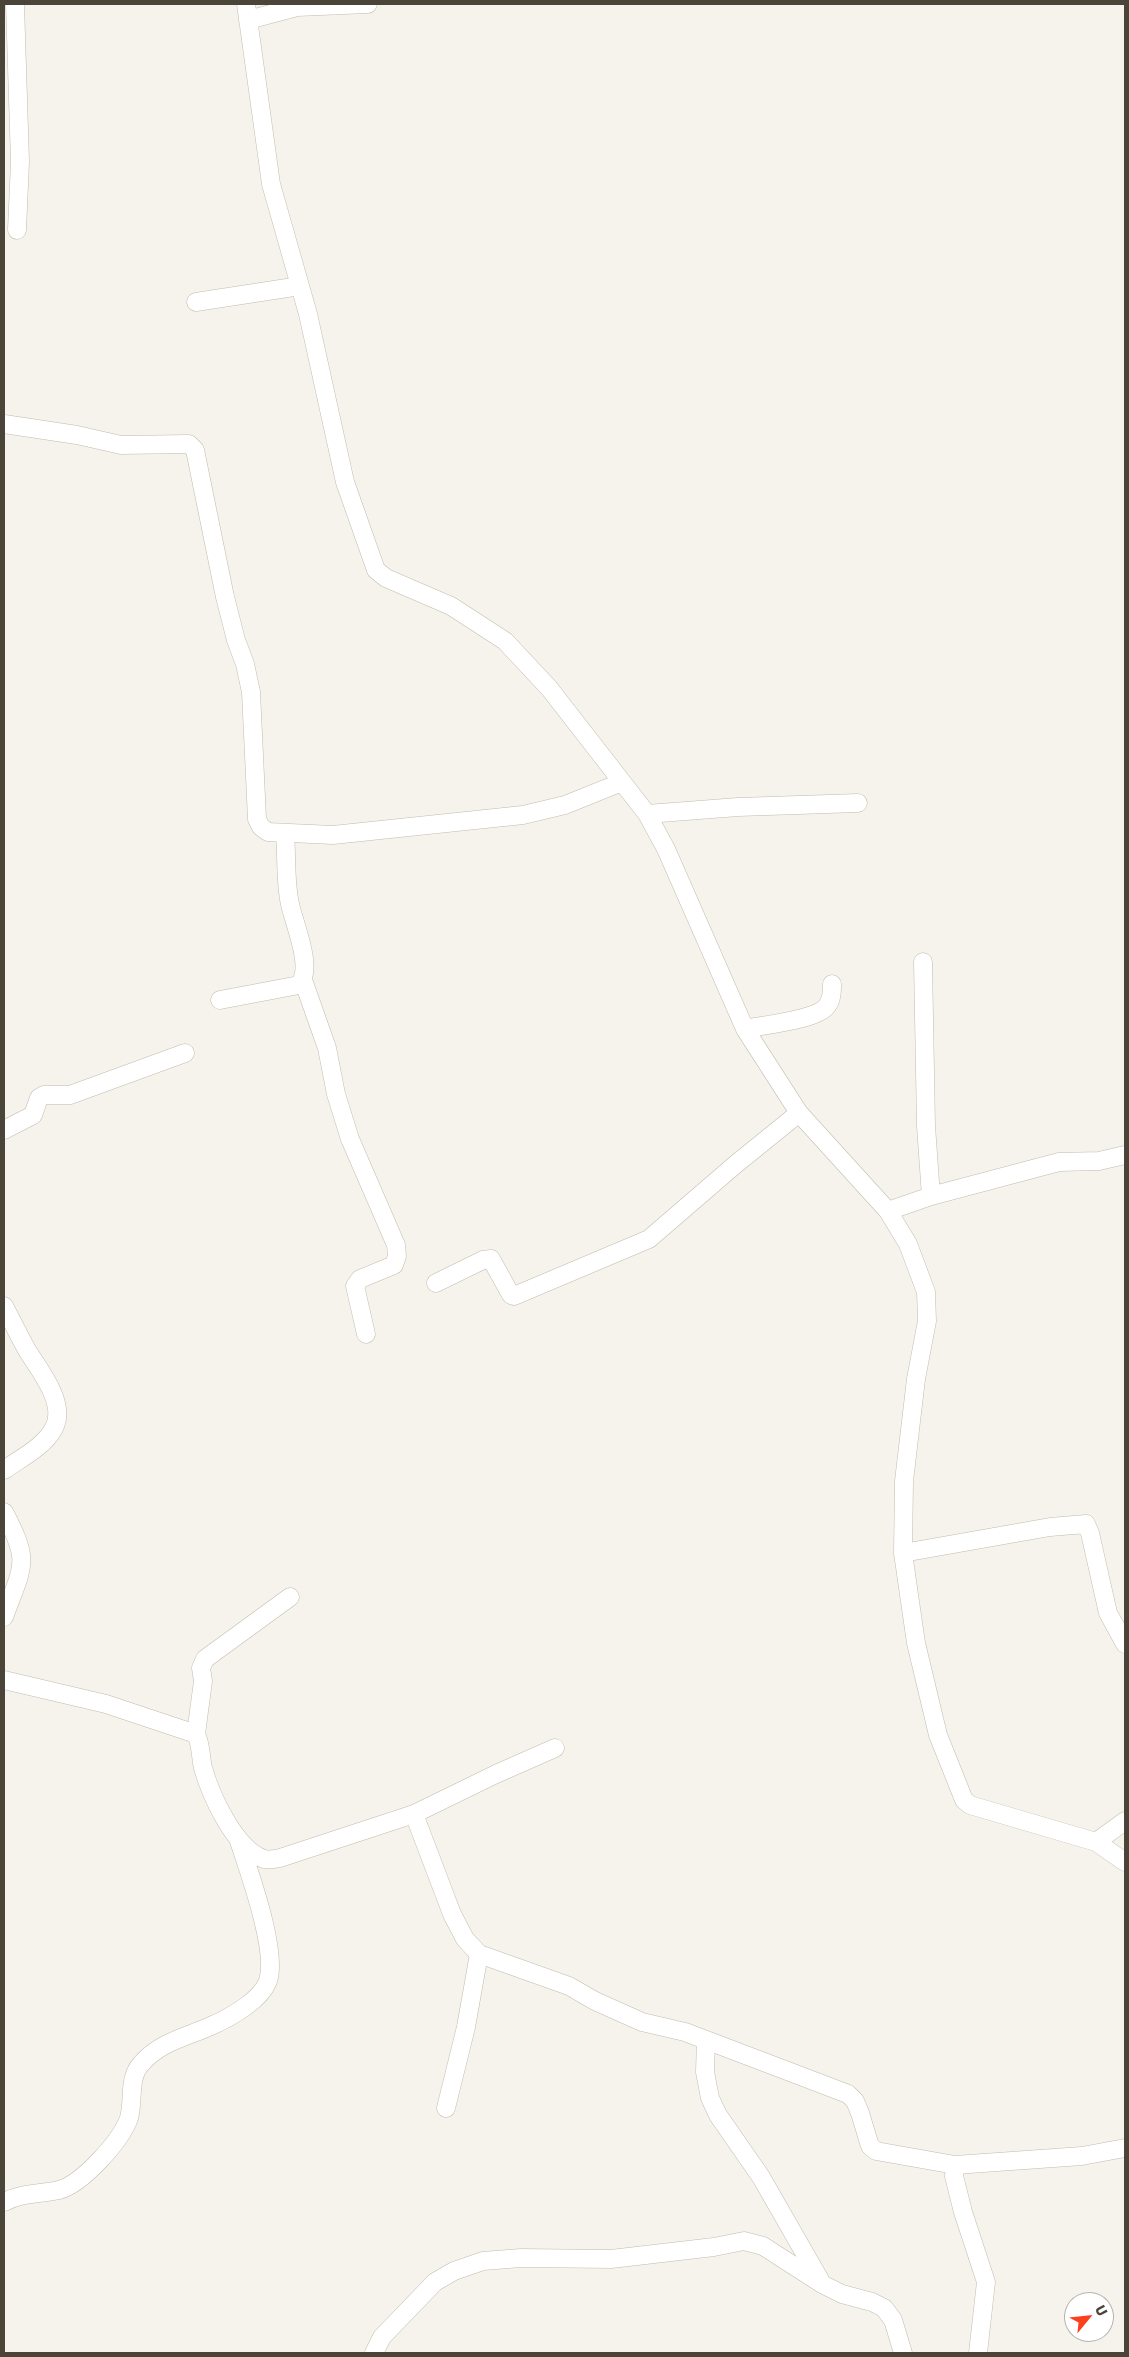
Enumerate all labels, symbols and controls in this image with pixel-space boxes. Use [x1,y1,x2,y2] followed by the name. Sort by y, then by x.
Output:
[1064,2292,1114,2342] north arrow
[1090,2301,1112,2319] text: U

